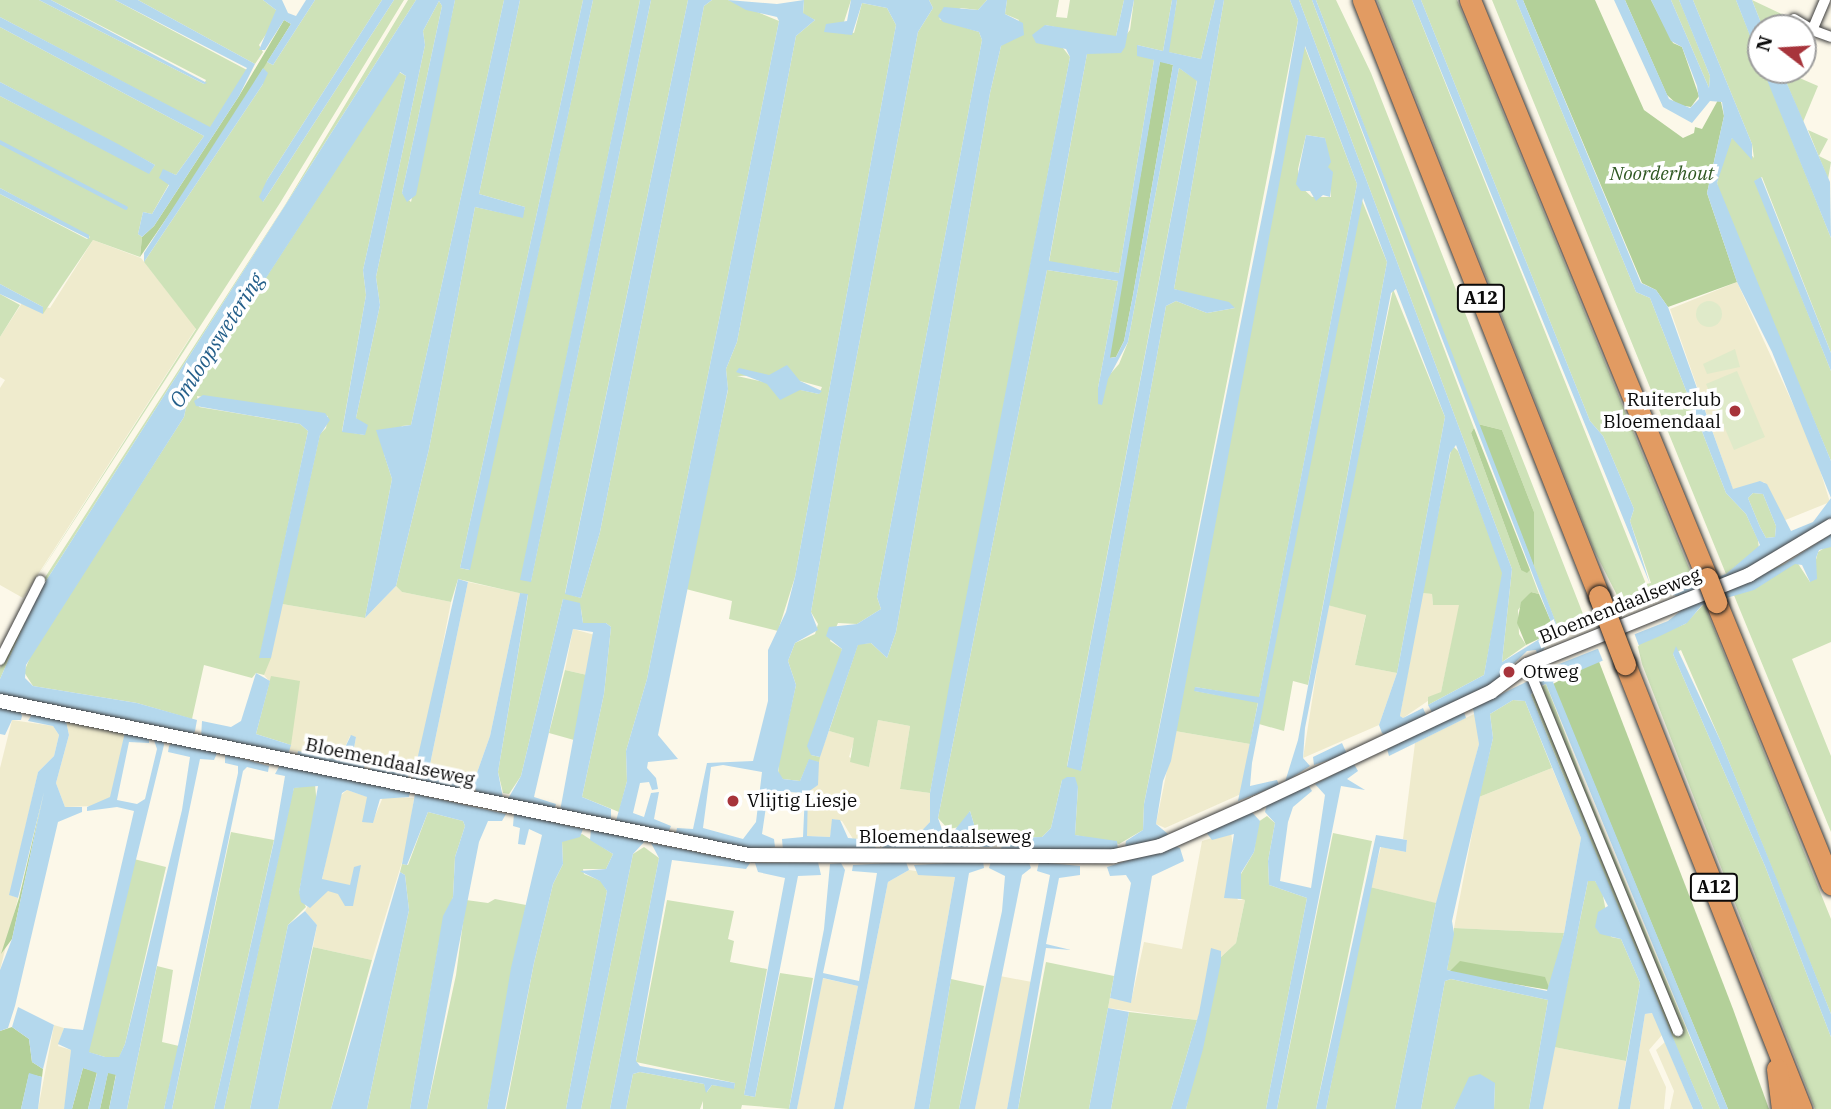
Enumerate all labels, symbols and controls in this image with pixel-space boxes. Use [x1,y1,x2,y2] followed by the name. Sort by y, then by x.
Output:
[1747,14,1817,84] north arrow
[1750,33,1778,54] text: N
[1610,163,1714,185] park label: Noorderhout
[163,268,269,412] water label: Omloopswetering
[1456,284,1506,312] road number: A12
[1603,389,1721,433] place label: Ruiterclub Bloemendaal
[1727,403,1743,419] marker: Ruiterclub Bloemendaal
[1536,563,1704,649] street label: Bloemendaalseweg
[1523,661,1578,683] place label: Otweg
[1501,664,1517,680] marker: Otweg
[303,733,477,791] street label: Bloemendaalseweg
[747,790,857,812] place label: Vlijtig Liesje
[725,793,741,809] marker: Vlijtig Liesje
[859,826,1031,848] street label: Bloemendaalseweg
[1690,872,1738,902] road number: A12

